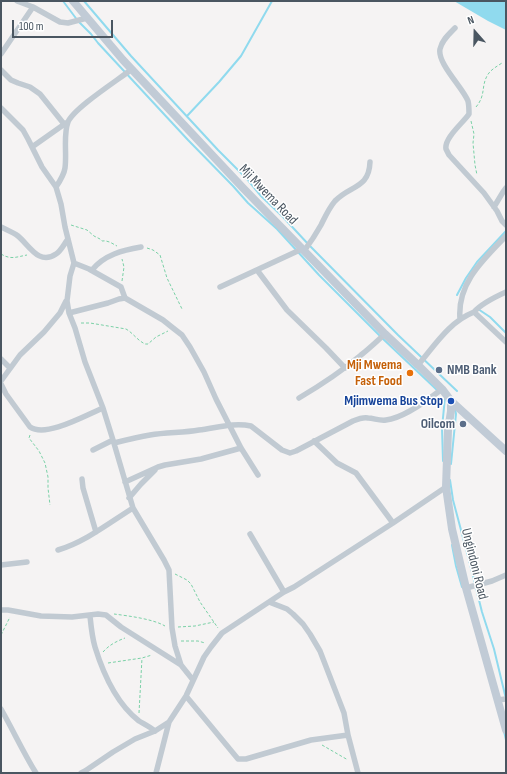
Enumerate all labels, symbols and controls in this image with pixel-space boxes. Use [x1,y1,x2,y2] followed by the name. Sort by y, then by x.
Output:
[14,12,115,38] scale bar
[455,12,495,52] north arrow
[466,13,476,27] text: N
[19,19,44,34] text: 100 m
[235,161,301,229] street label: Mji Mwema Road
[347,357,402,390] place label: Mji Mwema Fast Food
[447,362,497,378] place label: NMB Bank
[434,365,444,375] marker: NMB Bank
[405,368,415,378] marker: Mji Mwema Fast Food
[344,393,443,409] place label: Mjimwema Bus Stop
[446,396,456,406] marker: Mjimwema Bus Stop
[421,416,455,432] place label: Oilcom
[458,419,468,429] marker: Oilcom
[457,527,491,601] street label: Ungindoni Road

